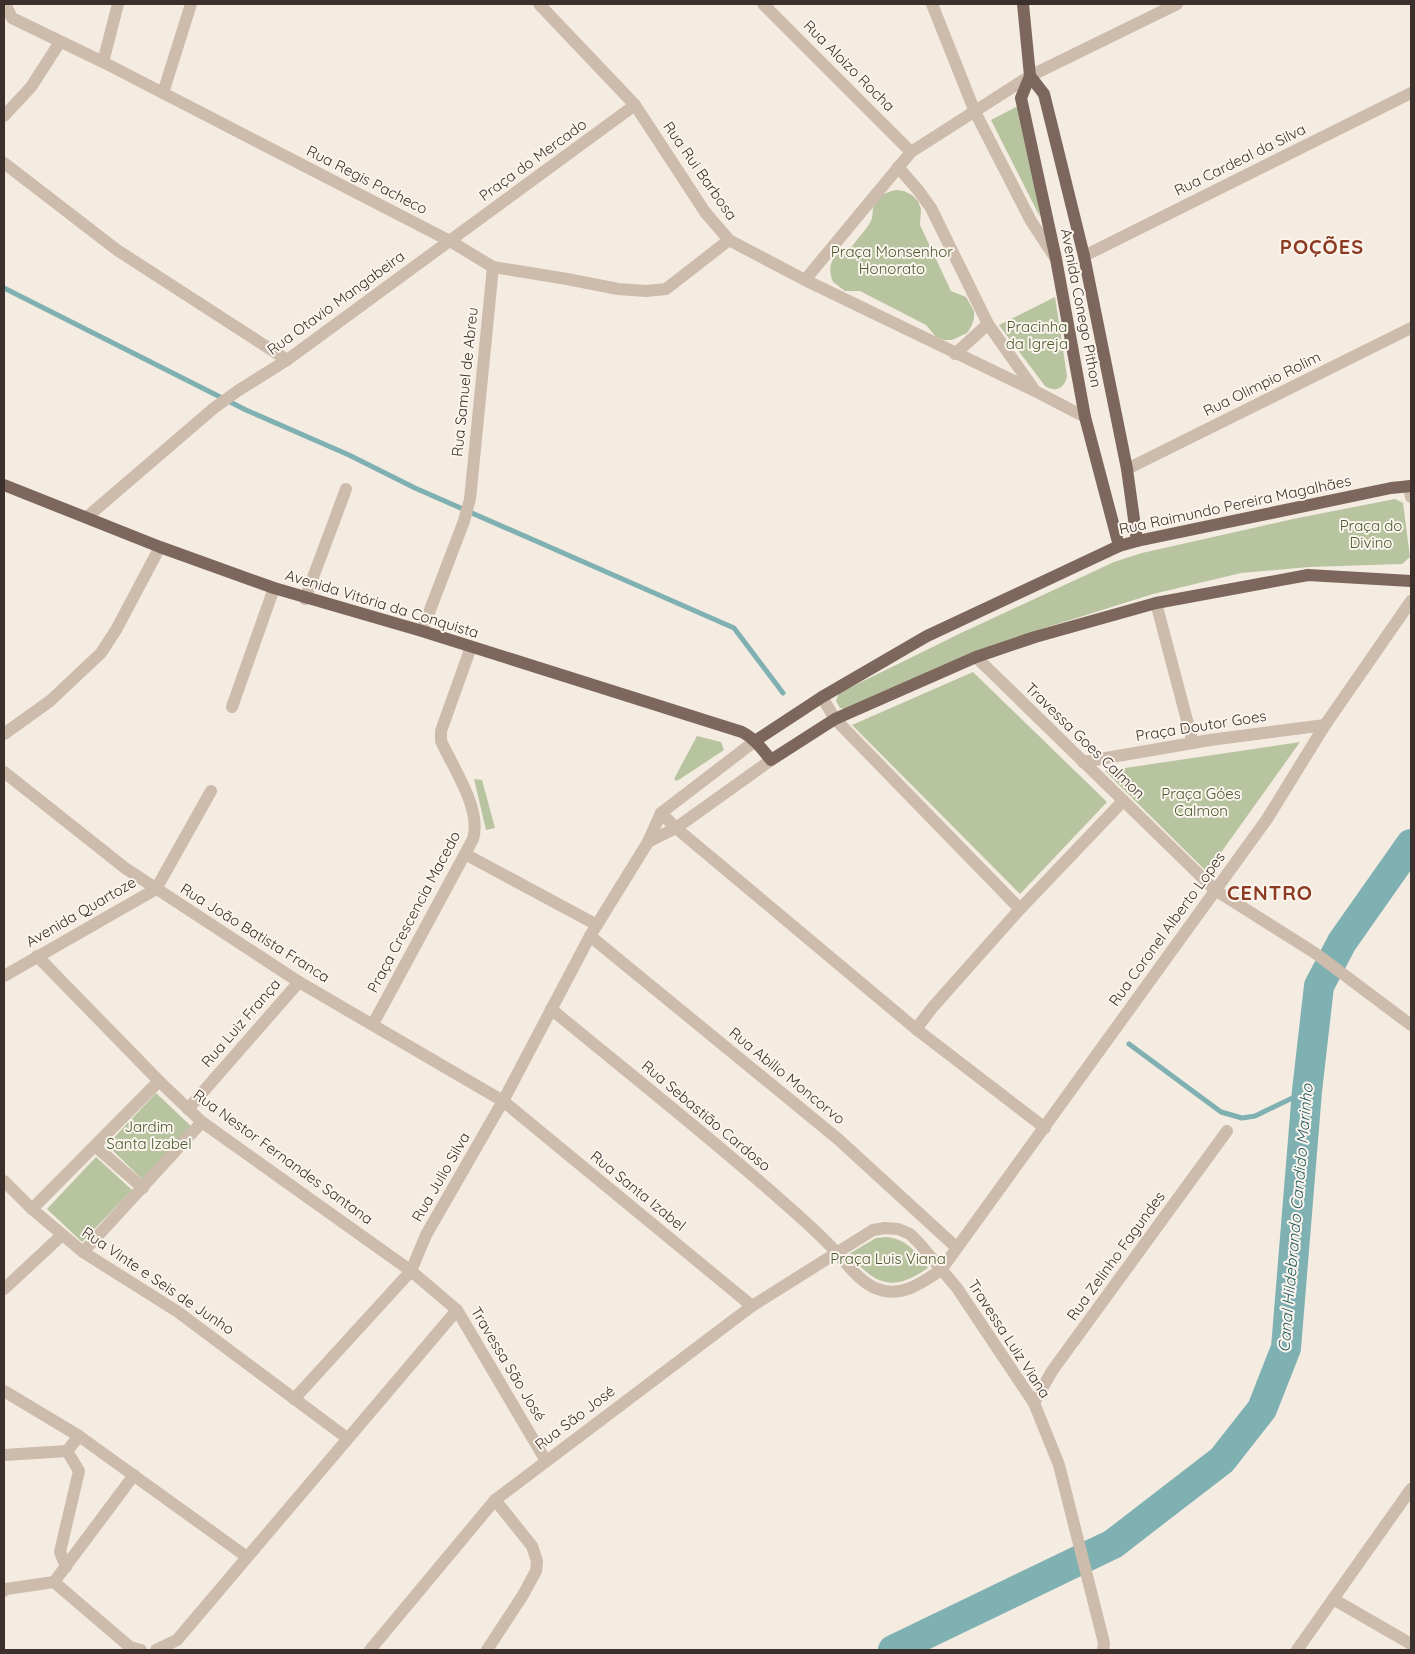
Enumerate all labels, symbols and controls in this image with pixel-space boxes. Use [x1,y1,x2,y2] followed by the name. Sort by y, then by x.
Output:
[800,16,899,115] street label: Rua Aloizo Rocha
[475,114,590,205] street label: Praça do Mercado
[659,118,742,224] street label: Rua Rui Barbosa
[1171,119,1309,200] street label: Rua Cardeal da Silva
[304,141,431,218] street label: Rua Regis Pacheco
[1057,227,1106,389] street label: Avenida Conego Pithon
[1280,234,1364,259] district label: POÇÕES
[831,242,953,278] park label: Praça Monsenhor Honorato
[263,246,408,359] street label: Rua Otavio Mangabeira
[447,306,482,458] street label: Rua Samuel de Abreu
[1006,317,1068,353] park label: Pracinha da Igreja
[1200,347,1324,420] street label: Rua Olimpio Rolim
[1117,471,1353,538] street label: Rua Raimundo Pereira Magalhães
[1340,516,1402,552] park label: Praça do Divino
[283,565,481,642] street label: Avenida Vitória da Conquista
[1021,679,1149,803] street label: Travessa Goes Calmon
[1134,706,1268,745] street label: Praça Doutor Goes
[1161,784,1241,820] park label: Praça Góes Calmon
[363,828,464,996] street label: Praça Crescencia Macedo
[1104,848,1229,1010] street label: Rua Coronel Alberto Lopes
[22,872,139,951] street label: Avenida Quartoze
[177,879,333,986] street label: Rua João Batista Franca
[1227,880,1313,905] district label: CENTRO
[197,974,284,1071] street label: Rua Luiz França
[725,1023,849,1128] street label: Rua Abilio Moncorvo
[638,1056,775,1175] street label: Rua Sebastião Cardoso
[1273,1082,1317,1353] water label: Canal Hildebrando Candido Marinho
[190,1085,377,1228] street label: Rua Nestor Fernandes Santana
[106,1117,192,1153] park label: Jardim Santa Izabel
[407,1129,474,1225] street label: Rua Julio Silva
[587,1146,690,1235] street label: Rua Santa Izabel
[1062,1187,1169,1324] street label: Rua Zelinho Fagundes
[78,1222,238,1339] street label: Rua Vinte e Seis de Junho
[830,1249,946,1268] park label: Praça Luis Viana
[964,1276,1055,1402] street label: Travessa Luiz Viana
[467,1303,550,1424] street label: Travessa São José
[531,1381,619,1454] street label: Rua São José

